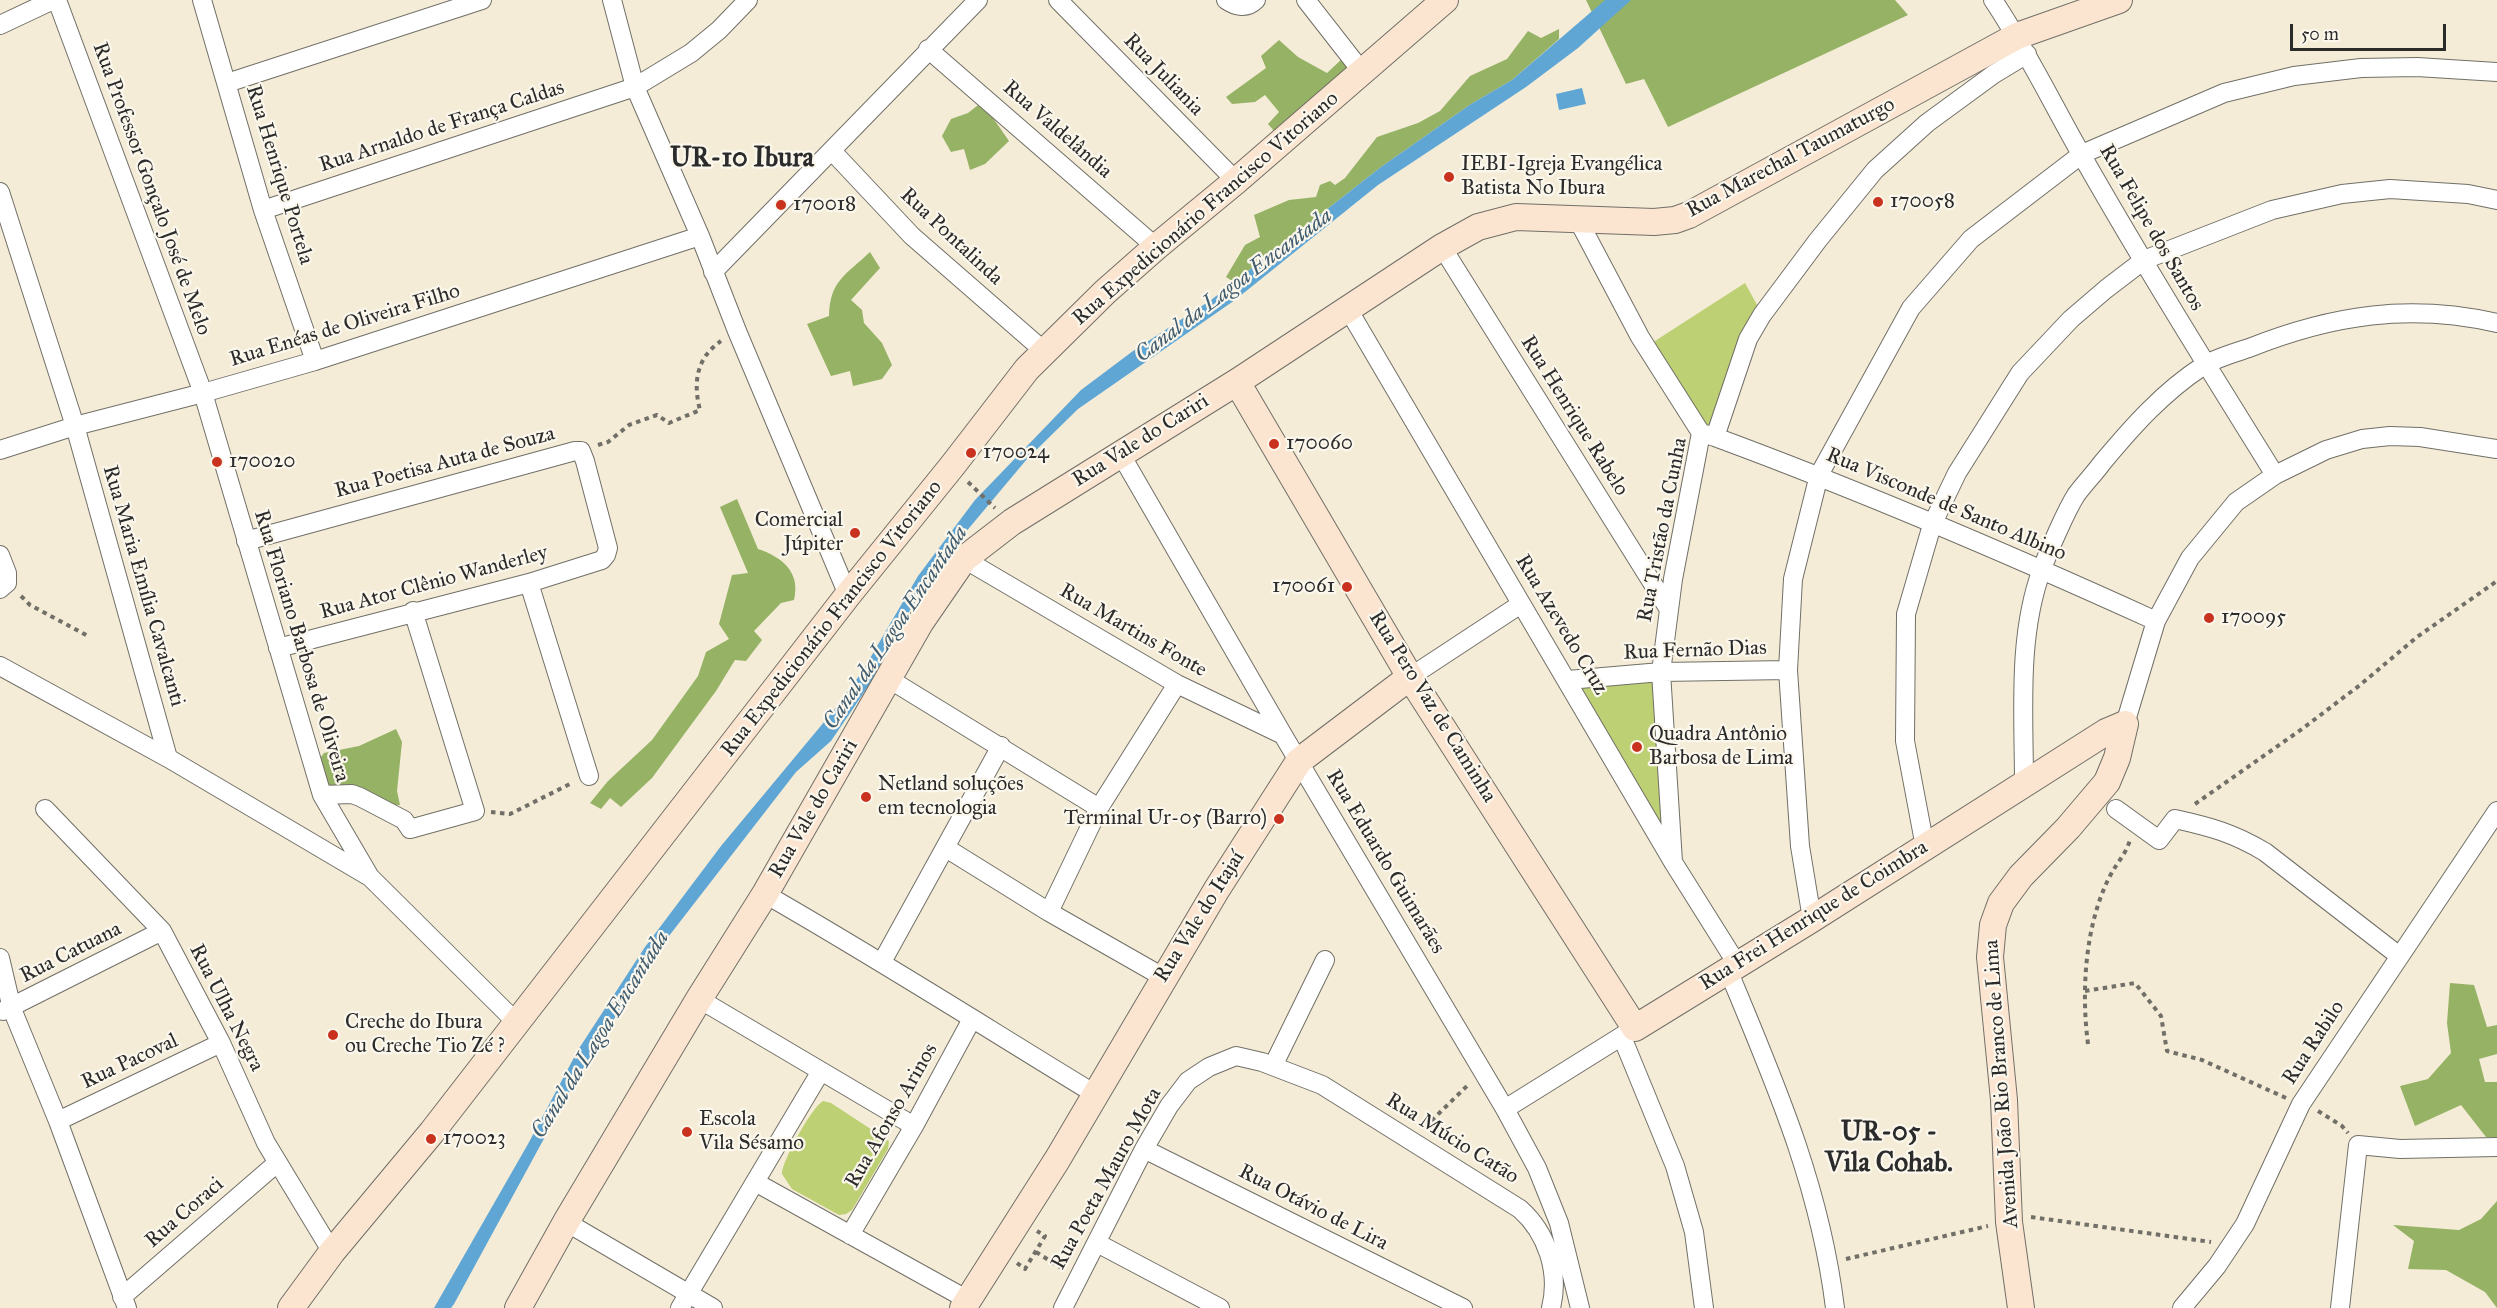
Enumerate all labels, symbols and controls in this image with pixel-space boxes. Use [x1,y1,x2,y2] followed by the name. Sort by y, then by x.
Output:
[2293,12,2449,50] scale bar
[2301,23,2339,45] text: 50 m
[1118,29,1208,121] street label: Rua Juliania
[86,39,216,339] street label: Rua Professor Gonçalo José de Melo
[316,75,568,179] street label: Rua Arnaldo de França Caldas
[997,76,1117,184] street label: Rua Valdelândia
[240,82,318,268] street label: Rua Henrique Portela
[1068,87,1344,331] street label: Rua Expedicionário Francisco Vitoriano
[1682,92,1900,224] street label: Rua Marechal Taumaturgo
[2093,140,2209,316] street label: Rua Felipe dos Santos
[670,143,814,175] district label: UR-10 Ibura
[1461,152,1662,202] place label: IEBI-Igreja Evangélica Batista No Ibura
[1442,170,1456,184] marker: IEBI-Igreja Evangélica Batista No Ibura
[894,183,1008,291] street label: Rua Pontalinda
[1890,189,1955,215] place label: 170058
[793,192,856,218] place label: 170018
[1871,195,1885,209] marker: 170058
[774,198,788,212] marker: 170018
[1130,203,1338,369] water label: Canal da Lagoa Encantada
[227,279,463,373] street label: Rua Enéas de Oliveira Filho
[1515,331,1633,501] street label: Rua Henrique Rabelo
[1068,389,1214,493] street label: Rua Vale do Cariri
[332,421,558,505] street label: Rua Poetisa Auta de Souza
[1286,431,1353,457] place label: 170060
[1633,436,1693,624] street label: Rua Tristão da Cunha
[1267,437,1281,451] marker: 170060
[983,440,1049,466] place label: 170024
[1822,443,2070,567] street label: Rua Visconde de Santo Albino
[964,446,978,460] marker: 170024
[229,449,296,475] place label: 170020
[210,455,224,469] marker: 170020
[96,462,190,710] street label: Rua Maria Emília Cavalcanti
[716,476,948,762] street label: Rua Expedicionário Francisco Vitoriano
[248,507,354,785] street label: Rua Floriano Barbosa de Oliveira
[755,508,843,558] place label: Comercial Júpiter
[818,521,974,735] water label: Canal da Lagoa Encantada
[848,526,862,540] marker: Comercial Júpiter
[317,540,551,626] street label: Rua Ator Clênio Wanderley
[1509,550,1613,700] street label: Rua Azevedo Cruz
[1272,574,1335,600] place label: 170061
[1055,579,1211,683] street label: Rua Martins Fonte
[1340,580,1354,594] marker: 170061
[2221,605,2286,631] place label: 170095
[1363,607,1501,807] street label: Rua Pero Vaz de Caminha
[2202,611,2216,625] marker: 170095
[1623,636,1767,666] street label: Rua Fernão Dias
[1649,722,1793,772] place label: Quadra Antônio Barbosa de Lima
[764,735,864,883] street label: Rua Vale do Cariri
[1630,740,1644,754] marker: Quadra Antônio Barbosa de Lima
[1320,765,1450,959] street label: Rua Eduardo Guimarães
[878,772,1024,822] place label: Netland soluções em tecnologia
[859,790,873,804] marker: Netland soluções em tecnologia
[1064,806,1267,832] place label: Terminal Ur-05 (Barro)
[1272,812,1286,826] marker: Terminal Ur-05 (Barro)
[1695,835,1933,997] street label: Rua Frei Henrique de Coimbra
[1149,847,1251,987] street label: Rua Vale do Itajaí
[16,917,126,989] street label: Rua Catuana
[526,926,676,1144] water label: Canal da Lagoa Encantada
[1979,939,2025,1229] street label: Avenida João Rio Branco de Lima
[183,940,269,1076] street label: Rua Ulha Negra
[2278,996,2350,1090] street label: Rua Rabilo
[345,1010,505,1060] place label: Creche do Ibura ou Creche Tio Zé ?
[326,1028,340,1042] marker: Creche do Ibura ou Creche Tio Zé ?
[78,1029,182,1095] street label: Rua Pacoval
[840,1039,944,1193] street label: Rua Afonso Arinos
[1046,1084,1168,1274] street label: Rua Poeta Mauro Mota
[1381,1088,1523,1190] street label: Rua Múcio Catão
[699,1107,804,1157] place label: Escola Vila Sésamo
[1825,1117,1953,1180] district label: UR-05 - Vila Cohab.
[680,1125,694,1139] marker: Escola Vila Sésamo
[443,1126,506,1152] place label: 170023
[424,1132,438,1146] marker: 170023
[1234,1159,1392,1257] street label: Rua Otávio de Lira
[141,1172,229,1254] street label: Rua Coraci

